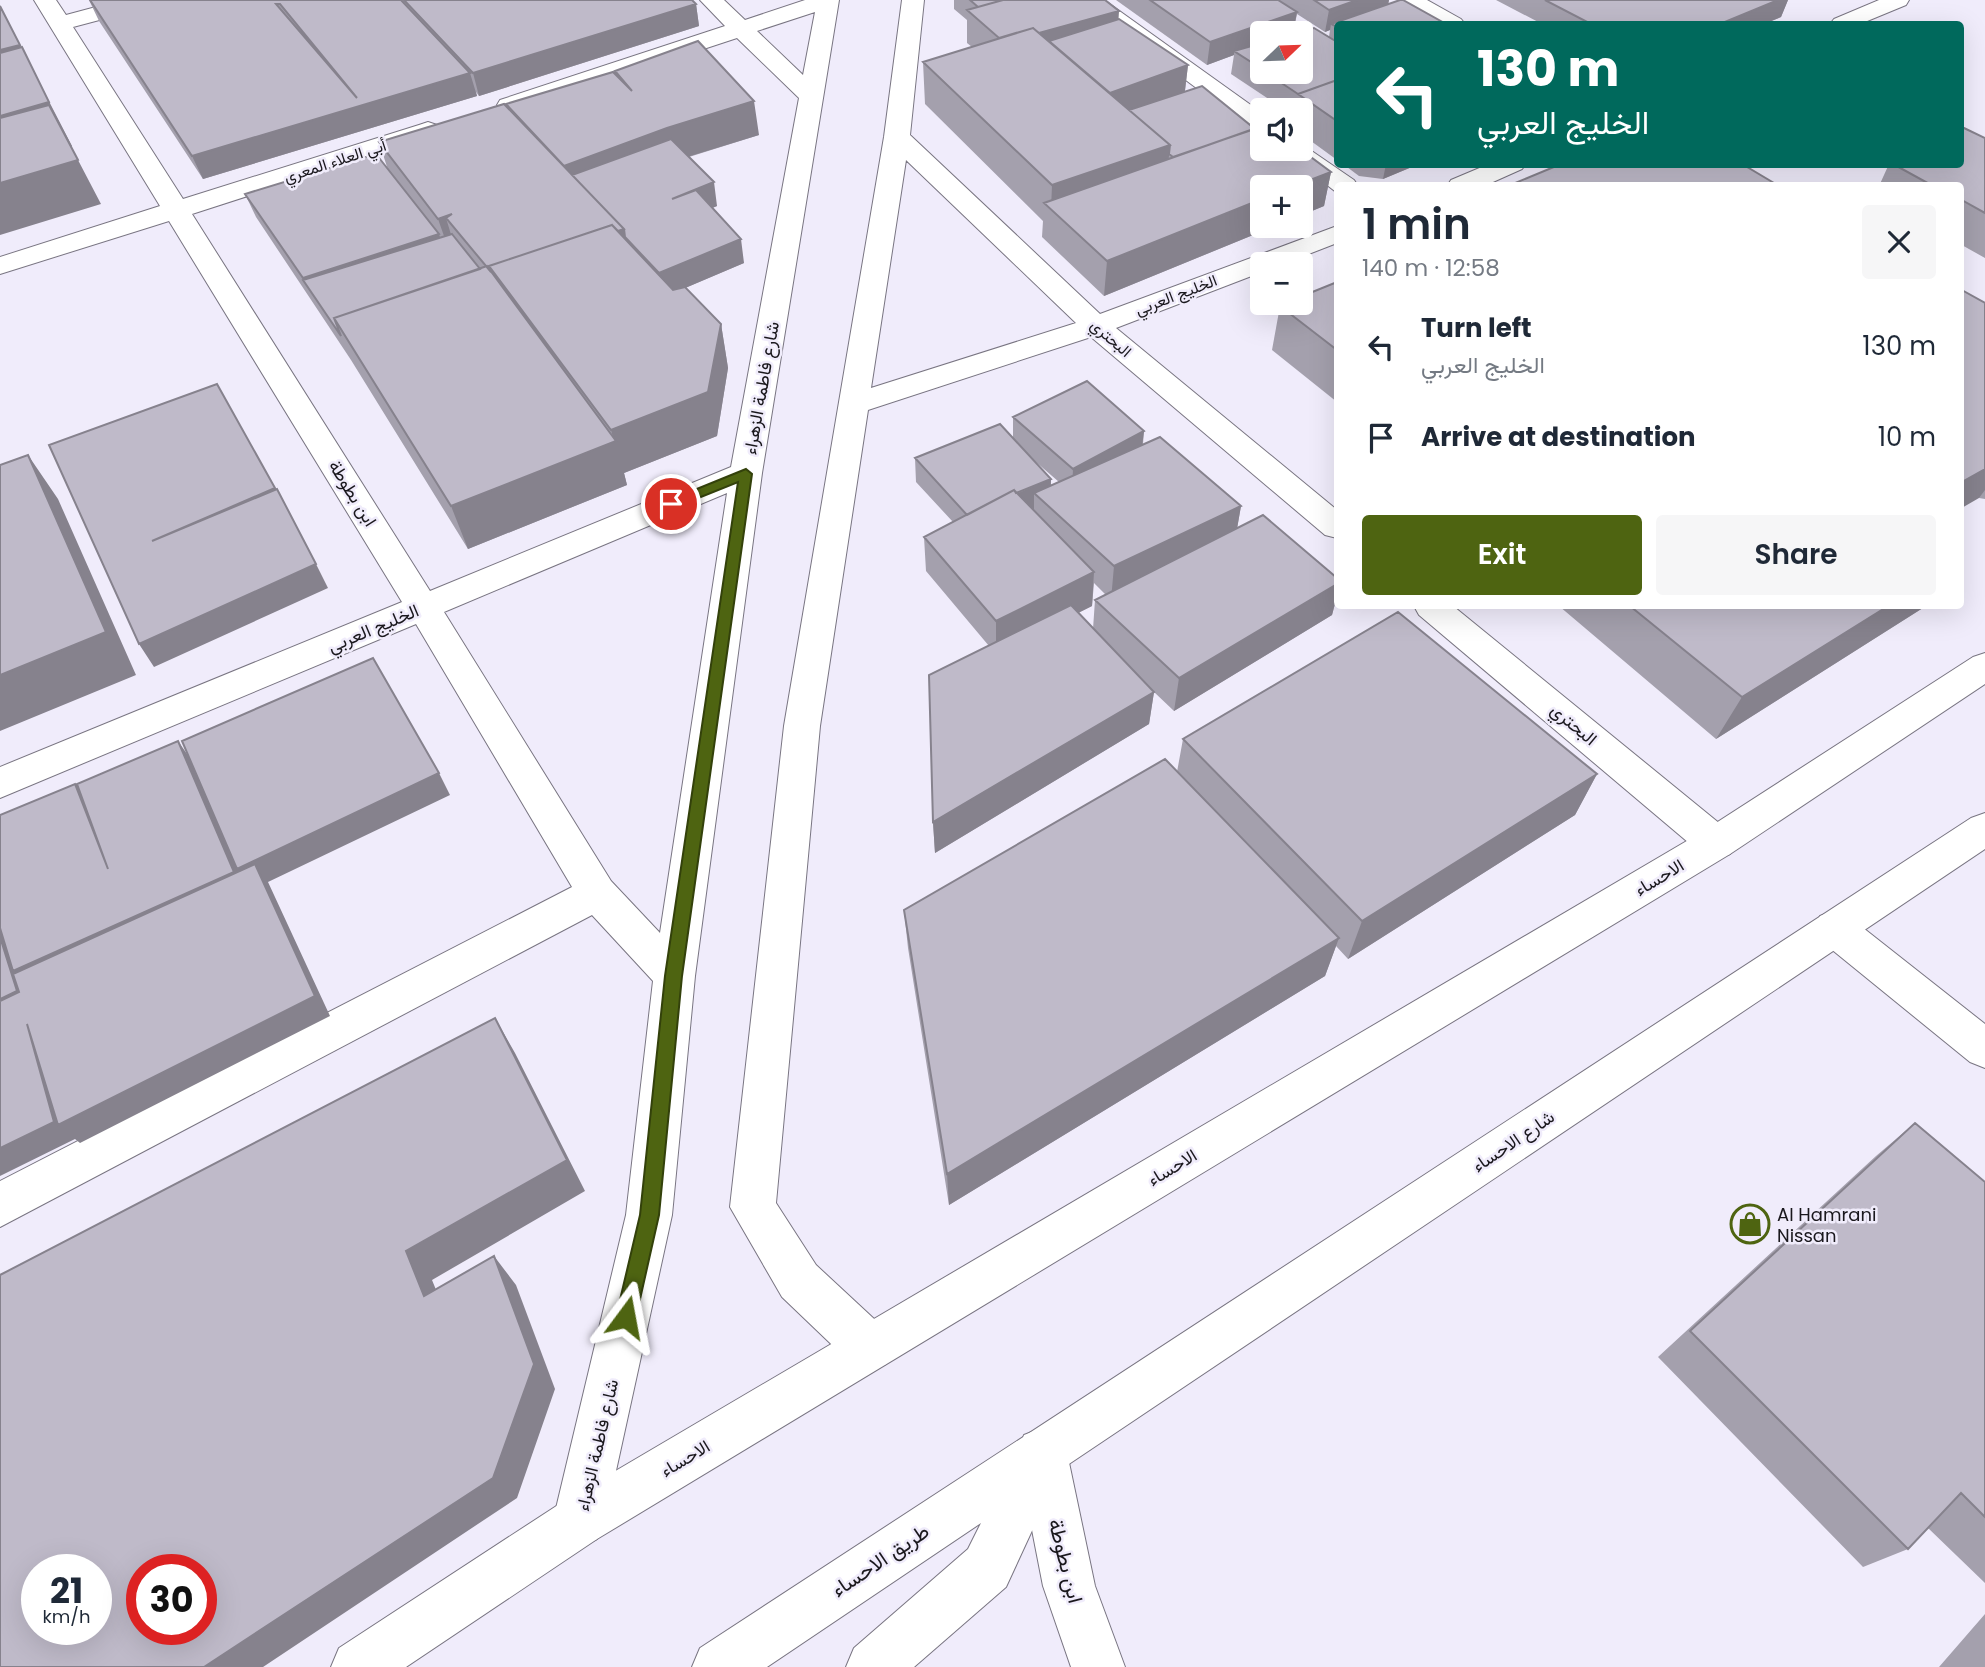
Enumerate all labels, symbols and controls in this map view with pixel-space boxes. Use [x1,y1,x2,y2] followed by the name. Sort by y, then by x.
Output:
[1250,21,1312,84] north arrow
[1250,21,1313,315] map controls
[1477,35,1619,103] text: 130 m
[1362,49,1453,140] icon: left
[1250,98,1313,161] button: sound
[1477,100,1649,145] text: الخليج العربي
[281,134,390,190] street label: أبي العلاء المعري
[1250,175,1313,238] button: +
[1362,195,1471,254] text: 1 min
[1862,205,1936,279] button: close
[1250,252,1313,315] button: −
[1362,252,1500,284] text: 140 m · 12:58
[1132,269,1221,323] street label: الخليج العربي
[1421,310,1532,346] text: Turn left
[1084,314,1137,364] street label: البحتري
[737,319,785,457] street label: شارع فاطمة الزهراء
[1362,328,1400,366] icon: left
[1862,328,1936,364] text: 130 m
[1421,349,1545,381] text: الخليج العربي
[1362,419,1400,457] icon: arrive
[1421,419,1696,455] text: Arrive at destination
[1878,419,1936,455] text: 10 m
[323,455,383,531] street label: ابن بطوطة
[641,474,701,534] pin
[652,485,690,523] icon: arrive
[1362,515,1642,595] button: Exit
[1656,515,1936,595] button: Share
[324,598,424,661] street label: الخليج العربي
[1543,697,1603,753] street label: البحتري
[1630,852,1688,902] street label: الاحساء
[1467,1104,1559,1178] street label: شارع الاحساء
[1143,1142,1201,1192] street label: الاحساء
[1777,1202,1876,1248] place label: Al Hamrani Nissan
[1729,1203,1771,1245] shop icon: Al Hamrani Nissan
[589,1280,663,1354] position arrow
[570,1377,624,1513] street label: شارع فاطمة الزهراء
[656,1433,714,1483] street label: الاحساء
[825,1516,935,1604] street label: طريق الاحساء
[1042,1516,1090,1606] street label: ابن بطوطة
[126,1554,217,1645] speed limit sign: 30
[50,1566,83,1615] text: 21
[43,1604,90,1629] text: km/h

